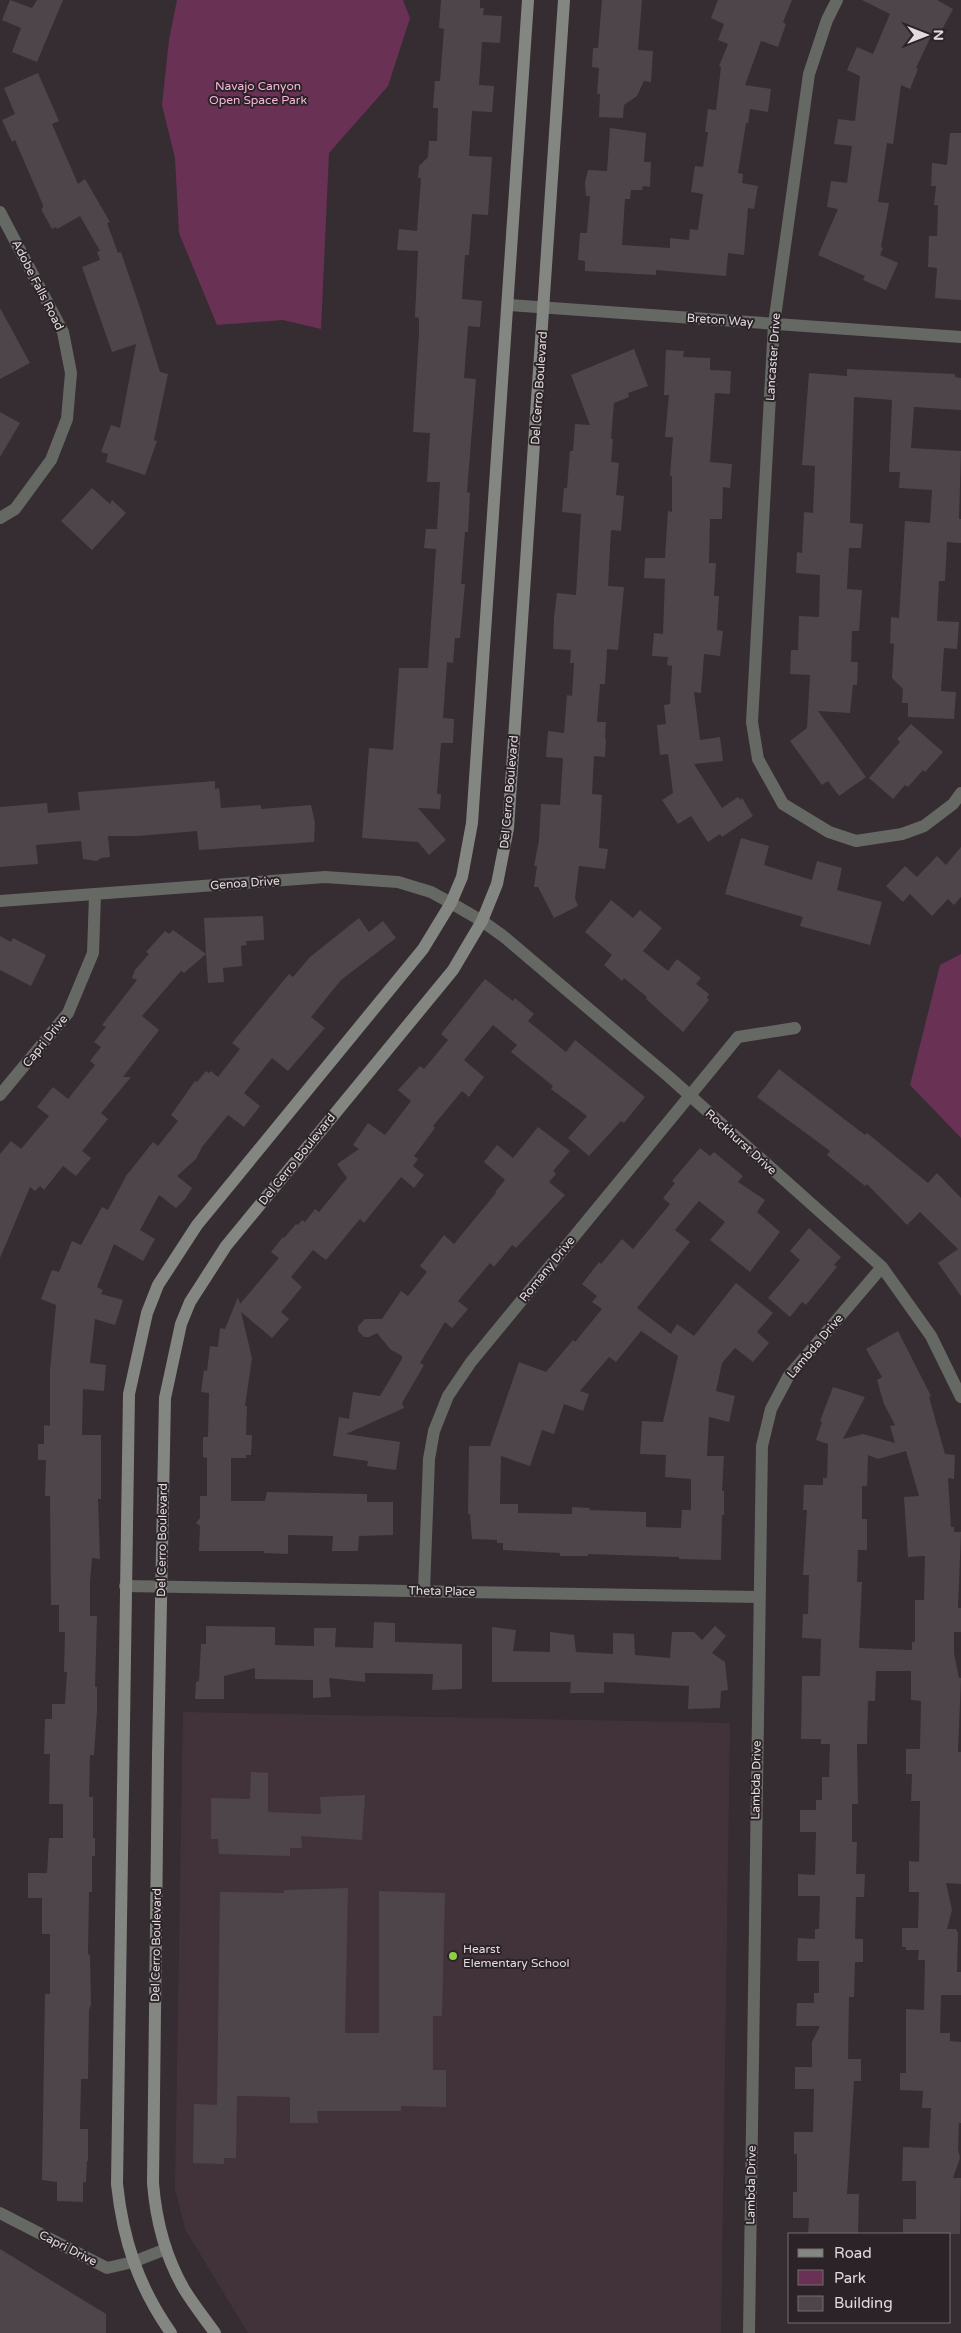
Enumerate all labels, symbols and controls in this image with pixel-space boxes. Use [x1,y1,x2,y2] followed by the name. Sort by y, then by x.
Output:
[901,10,951,60] north arrow
[930,29,947,41] text: N
[209,79,307,107] park label: Navajo Canyon Open Space Park
[9,238,67,332] street label: Adobe Falls Road
[686,311,754,329] street label: Breton Way
[763,312,783,402] street label: Lancaster Drive
[528,331,550,445] street label: Del Cerro Boulevard
[497,735,521,849] street label: Del Cerro Boulevard
[210,874,281,892] street label: Genoa Drive
[20,1012,70,1070] street label: Capri Drive
[703,1106,780,1178] street label: Rockhurst Drive
[256,1110,338,1208] street label: Del Cerro Boulevard
[516,1233,578,1304] street label: Romany Drive
[784,1311,846,1381] street label: Lambda Drive
[154,1483,170,1597] street label: Del Cerro Boulevard
[409,1583,476,1599] street label: Theta Place
[748,1740,764,1820] street label: Lambda Drive
[148,1888,164,2002] street label: Del Cerro Boulevard
[463,1942,570,1970] place label: Hearst Elementary School
[447,1950,459,1962] marker: Hearst Elementary School
[743,2145,759,2225] street label: Lambda Drive
[37,2227,99,2269] street label: Capri Drive
[788,2233,951,2323] legend
[834,2244,872,2262] text: Road
[834,2269,866,2287] text: Park
[834,2294,893,2312] text: Building

